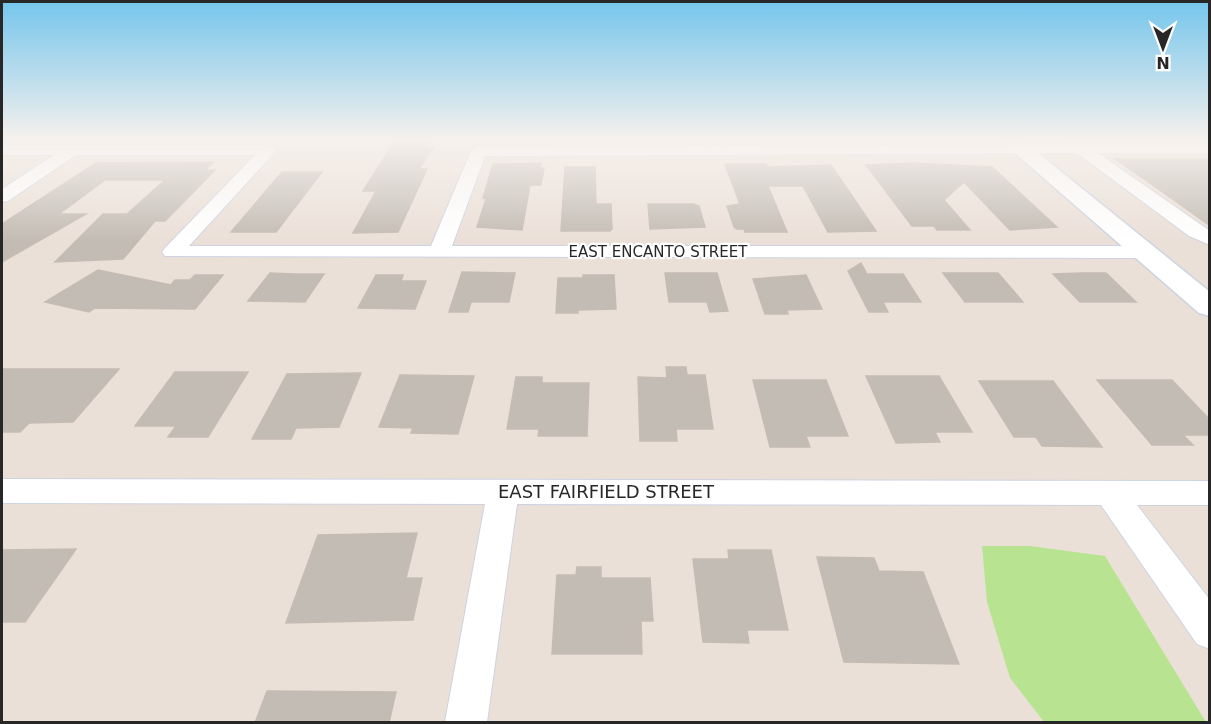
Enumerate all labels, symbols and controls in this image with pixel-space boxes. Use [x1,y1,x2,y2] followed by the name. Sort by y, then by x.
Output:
[1133,18,1193,78] north arrow
[1156,53,1170,72] text: N
[569,243,748,261] street label: EAST ENCANTO STREET
[498,481,715,502] street label: EAST FAIRFIELD STREET

